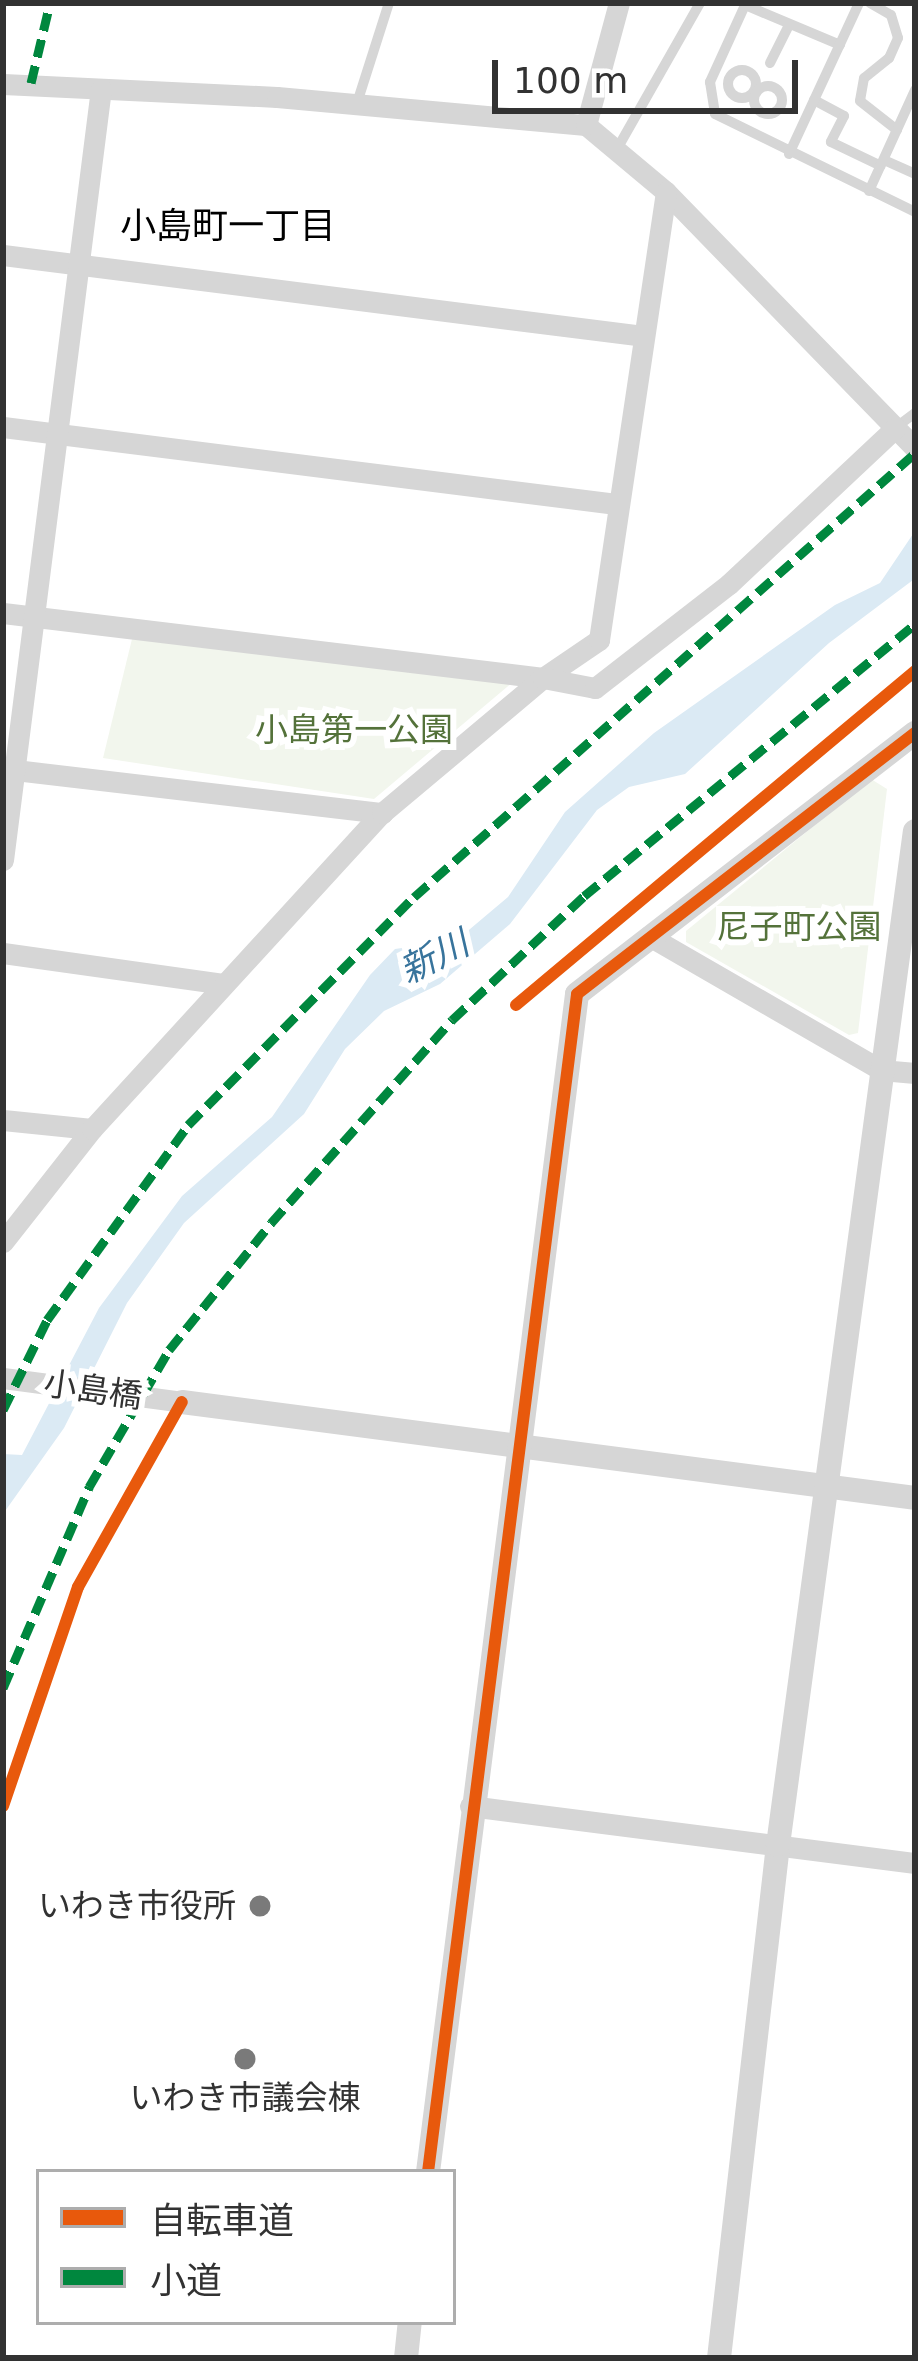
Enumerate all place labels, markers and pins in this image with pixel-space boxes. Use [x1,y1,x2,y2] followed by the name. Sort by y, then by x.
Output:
[38,1886,236,1926] place label: いわき市役所
[247,1893,273,1919] marker: いわき市役所
[232,2046,258,2072] marker: いわき市議会棟
[130,2078,360,2118] place label: いわき市議会棟

